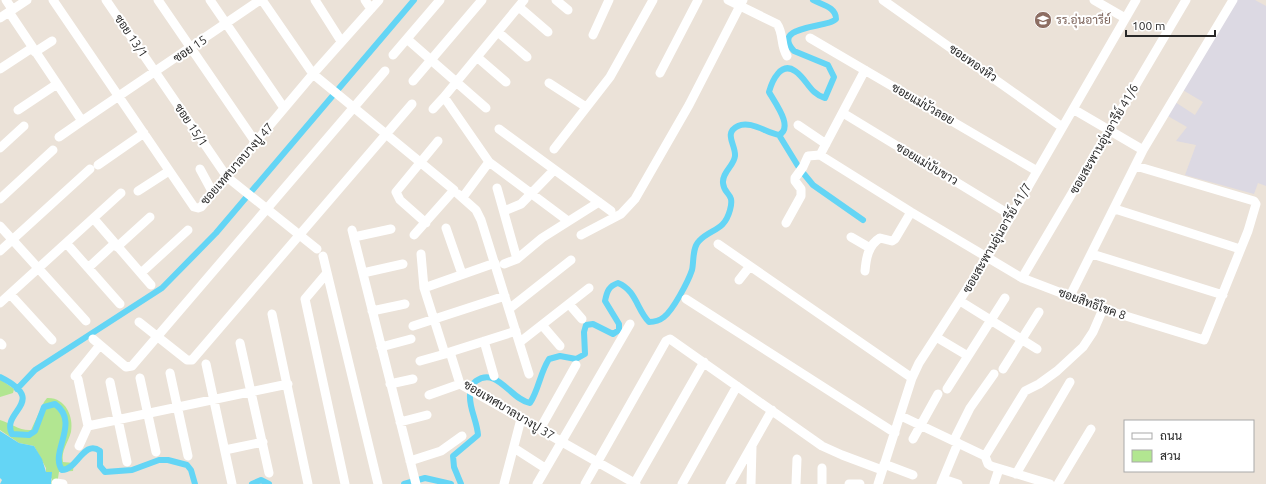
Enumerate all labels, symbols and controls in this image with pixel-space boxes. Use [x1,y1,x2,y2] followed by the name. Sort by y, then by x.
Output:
[1033,10,1053,30] school or university icon: รร.อุ่นอารีย์
[112,12,150,60] street label: ซอย 13/1
[1056,12,1111,29] place label: รร.อุ่นอารีย์
[1126,12,1215,38] scale bar
[1132,19,1165,32] text: 100 m
[171,33,209,64] street label: ซอย 15
[947,41,1000,84] street label: ซอยทองหิว
[890,80,957,127] street label: ซอยแม่บัวลอย
[1066,81,1143,197] street label: ซอยสะพานอุ่นอารีย์ 41/6
[172,101,210,149] street label: ซอย 15/1
[198,120,277,208] street label: ซอยเทศบาลบางปู 47
[894,140,961,187] street label: ซอยแม่บับขาว
[959,180,1036,296] street label: ซอยสะพานอุ่นอารีย์ 41/7
[1056,284,1128,322] street label: ซอยสิทธิโชค 8
[460,377,557,444] street label: ซอยเทศบาลบางปู 37
[1124,420,1254,472] legend
[1160,429,1183,442] text: ถนน
[1160,449,1181,462] text: สวน

